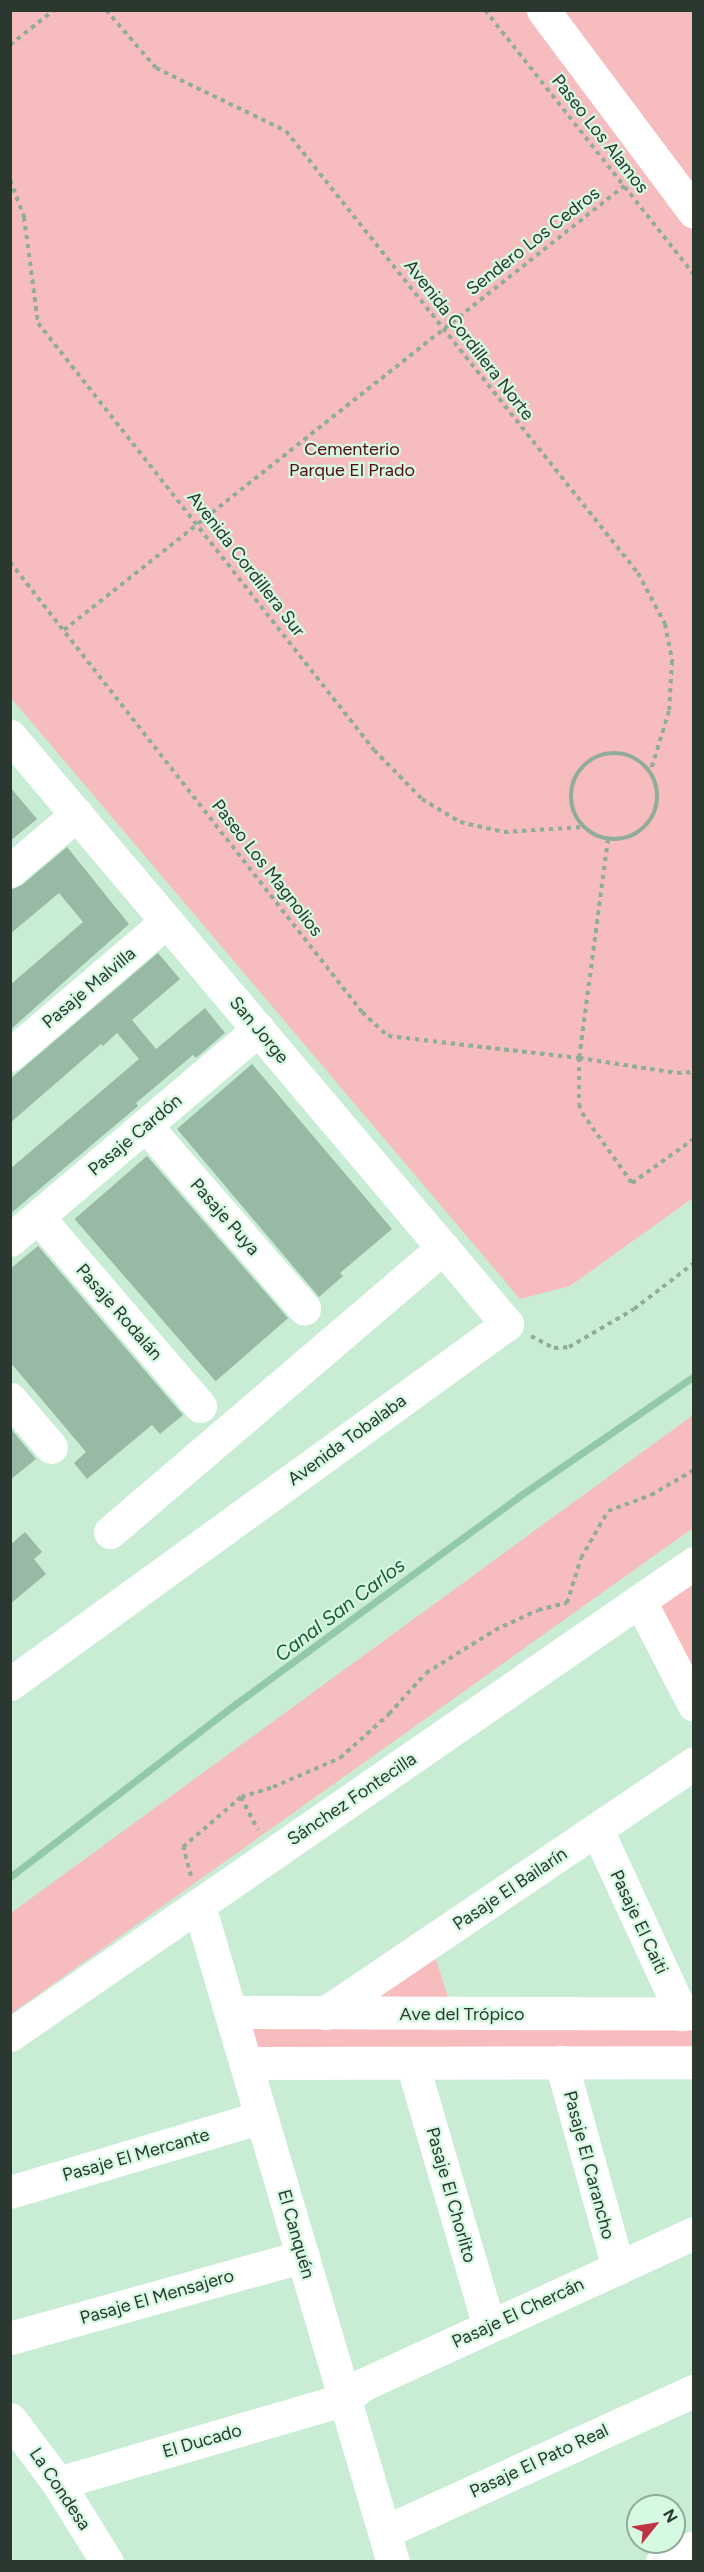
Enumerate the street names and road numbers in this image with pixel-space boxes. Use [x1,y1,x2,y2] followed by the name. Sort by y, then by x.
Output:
[547,70,653,198] street label: Paseo Los Alamos
[462,182,604,300] street label: Sendero Los Cedros
[400,255,538,425] street label: Avenida Cordillera Norte
[183,487,309,641] street label: Avenida Cordillera Sur
[207,795,327,941] street label: Paseo Los Magnolios
[38,943,140,1033] street label: Pasaje Malvilla
[225,992,293,1068] street label: San Jorge
[84,1090,186,1180] street label: Pasaje Cardón
[186,1174,264,1260] street label: Pasaje Puya
[71,1259,167,1365] street label: Pasaje Rodalán
[284,1390,410,1490] street label: Avenida Tobalaba
[283,1748,421,1850] street label: Sánchez Fontecilla
[449,1843,571,1935] street label: Pasaje El Bailarín
[605,1866,673,1978] street label: Pasaje El Caiti
[400,2003,524,2025] street label: Ave del Trópico
[559,2088,619,2242] street label: Pasaje El Carancho
[60,2124,212,2186] street label: Pasaje El Mercante
[421,2125,481,2265] street label: Pasaje El Chorlito
[273,2187,319,2281] street label: El Canquén
[78,2265,236,2329] street label: Pasaje El Mensajero
[449,2273,587,2353] street label: Pasaje El Chercán
[160,2419,244,2463] street label: El Ducado
[466,2419,612,2503] street label: Pasaje El Pato Real
[25,2444,95,2534] street label: La Condesa

